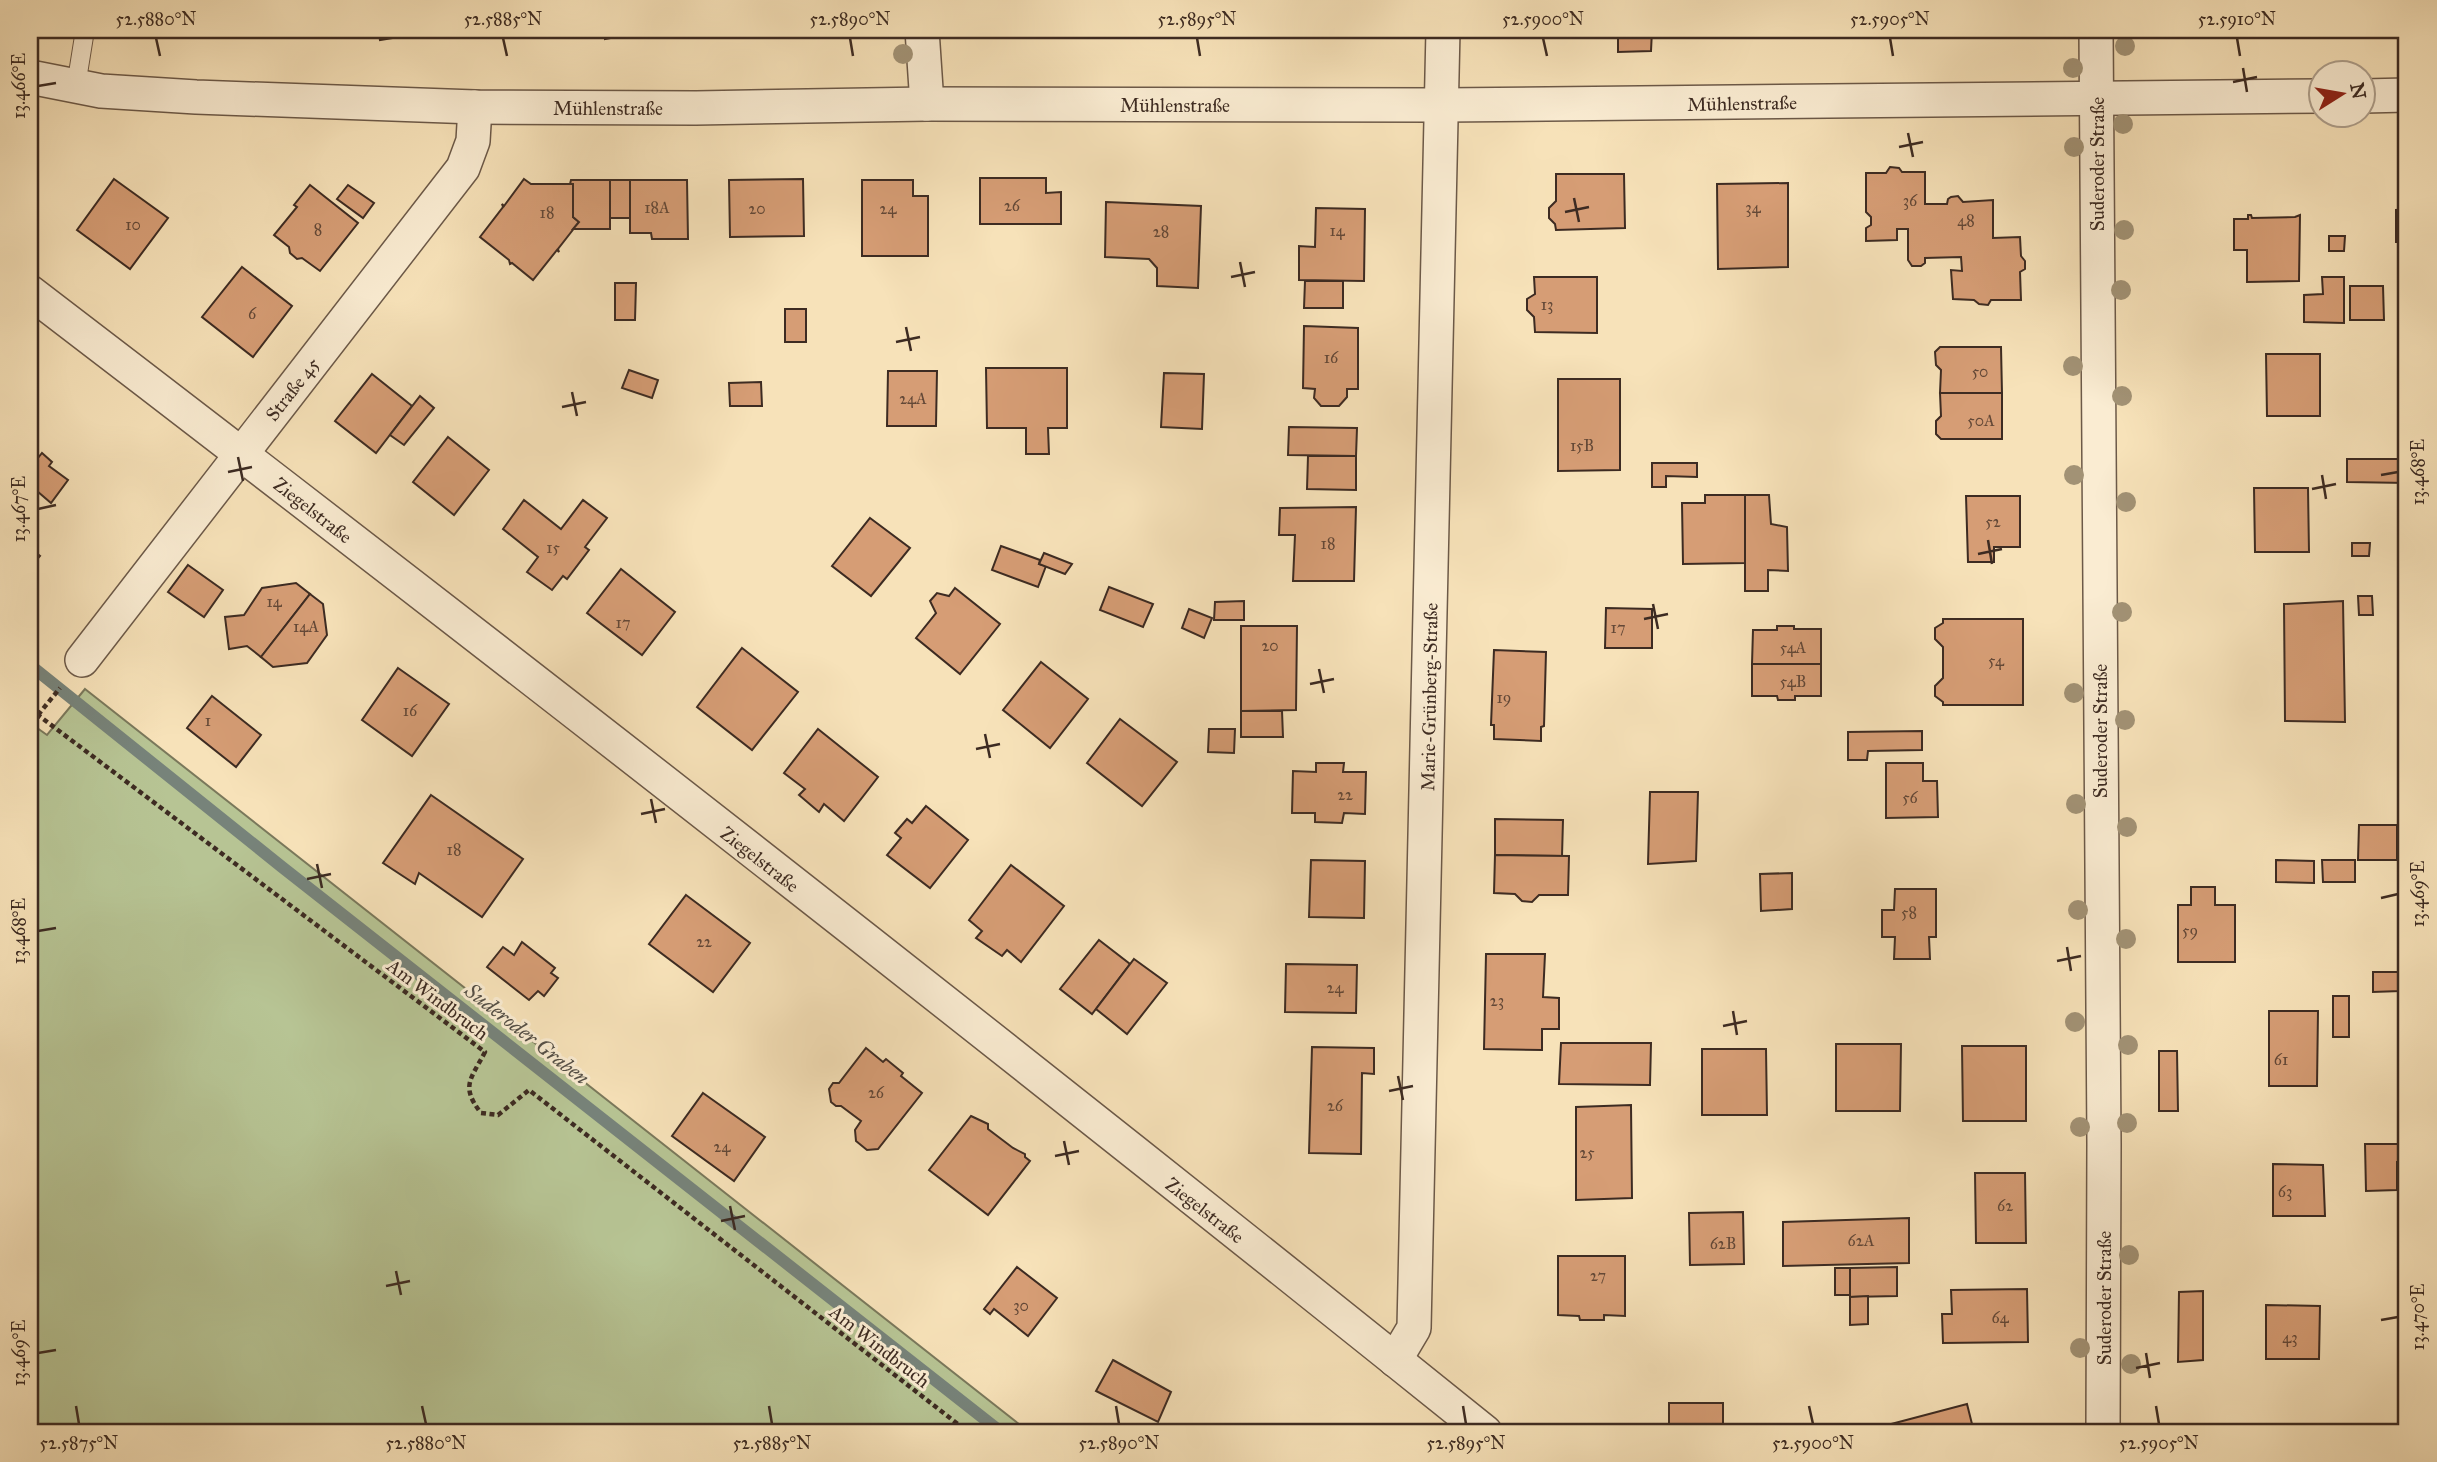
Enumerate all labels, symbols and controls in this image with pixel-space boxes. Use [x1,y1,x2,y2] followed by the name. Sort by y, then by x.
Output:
[116,8,196,30] text: 52.5880°N
[464,8,542,30] text: 52.5885°N
[810,8,890,30] text: 52.5890°N
[1158,8,1236,30] text: 52.5895°N
[1502,8,1584,30] text: 52.5900°N
[1850,8,1930,30] text: 52.5905°N
[2198,8,2276,30] text: 52.5910°N
[8,53,30,119] text: 13.466°E
[2308,60,2378,130] north arrow
[2345,81,2371,101] text: N
[1687,91,1797,116] street label: Mühlenstraße
[1120,94,1230,117] street label: Mühlenstraße
[553,97,663,120] street label: Mühlenstraße
[2086,97,2109,231] street label: Suderoder Straße
[1903,191,1918,210] house number: 36
[1004,196,1021,215] house number: 26
[644,198,670,217] house number: 18A
[1745,198,1762,217] house number: 34
[748,199,766,218] house number: 20
[880,199,897,218] house number: 24
[540,203,554,222] house number: 18
[1957,211,1975,230] house number: 48
[125,215,141,234] house number: 10
[314,220,322,239] house number: 8
[1329,221,1346,240] house number: 14
[1153,222,1169,241] house number: 28
[1541,295,1553,314] house number: 13
[248,304,257,323] house number: 6
[1324,348,1339,367] house number: 16
[261,353,324,426] street label: Straße 45
[1972,362,1988,381] house number: 50
[899,389,927,408] house number: 24A
[1967,411,1995,430] house number: 50A
[1570,436,1594,455] house number: 15B
[2407,439,2429,505] text: 13.468°E
[268,473,357,549] street label: Ziegelstraße
[8,476,30,542] text: 13.467°E
[1985,512,2001,531] house number: 52
[1321,534,1335,553] house number: 18
[546,538,560,557] house number: 15
[266,592,283,611] house number: 14
[1416,602,1444,791] street label: Marie-Grünberg-Straße
[616,613,630,632] house number: 17
[293,617,319,636] house number: 14A
[1611,618,1625,637] house number: 17
[1261,636,1279,655] house number: 20
[1780,638,1807,657] house number: 54A
[1988,651,2005,670] house number: 54
[2089,664,2112,798] street label: Suderoder Straße
[1780,672,1806,691] house number: 54B
[1497,688,1511,707] house number: 19
[403,701,418,720] house number: 16
[205,711,211,730] house number: 1
[1337,785,1353,804] house number: 22
[1902,788,1919,807] house number: 56
[715,822,804,898] street label: Ziegelstraße
[447,840,461,859] house number: 18
[2407,861,2429,927] text: 13.469°E
[8,898,30,964] text: 13.468°E
[1901,903,1917,922] house number: 58
[2182,921,2198,940] house number: 59
[696,932,712,951] house number: 22
[382,953,493,1045] street label: Am Windbruch
[459,977,594,1091] water label: Suderoder Graben
[1327,978,1344,997] house number: 24
[1490,991,1504,1010] house number: 23
[2274,1050,2288,1069] house number: 61
[868,1083,885,1102] house number: 26
[1327,1096,1344,1115] house number: 26
[714,1137,731,1156] house number: 24
[1579,1143,1595,1162] house number: 25
[1160,1173,1249,1249] street label: Ziegelstraße
[2278,1182,2292,1201] house number: 63
[1997,1196,2013,1215] house number: 62
[1848,1231,1875,1250] house number: 62A
[2093,1231,2116,1365] street label: Suderoder Straße
[1710,1234,1736,1253] house number: 62B
[1590,1266,1606,1285] house number: 27
[2407,1283,2429,1350] text: 13.470°E
[1013,1296,1029,1315] house number: 30
[824,1299,935,1393] street label: Am Windbruch
[1991,1308,2010,1327] house number: 64
[8,1320,30,1386] text: 13.469°E
[2282,1328,2298,1347] house number: 43
[40,1432,118,1454] text: 52.5875°N
[386,1432,466,1454] text: 52.5880°N
[733,1432,811,1454] text: 52.5885°N
[1079,1432,1159,1454] text: 52.5890°N
[1427,1432,1505,1454] text: 52.5895°N
[1772,1432,1854,1454] text: 52.5900°N
[2119,1432,2199,1454] text: 52.5905°N

